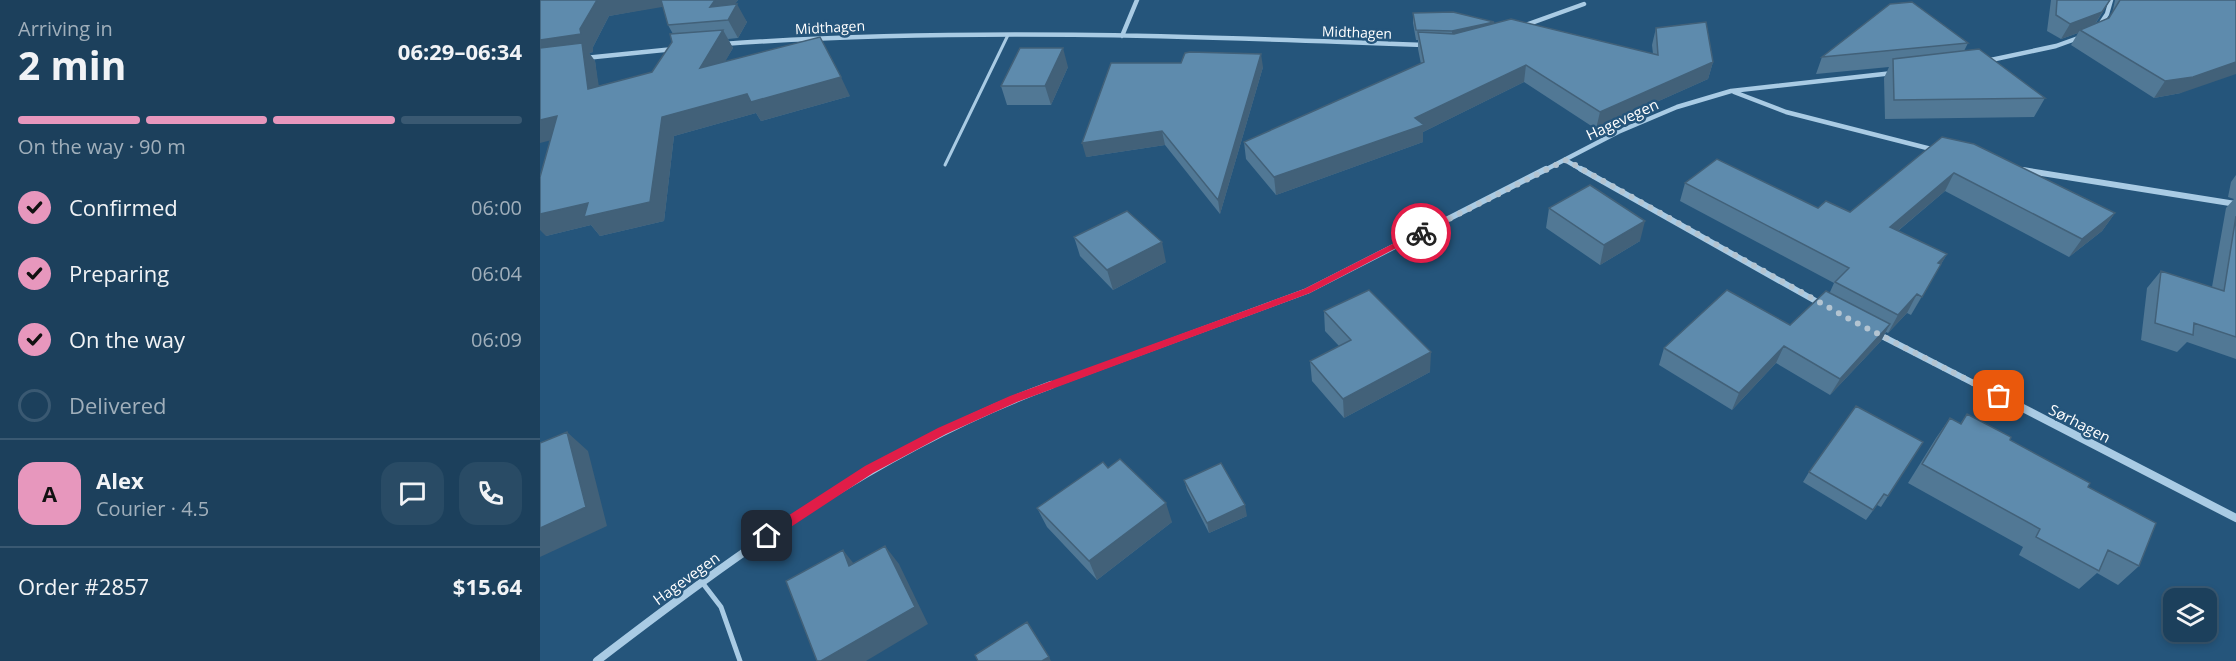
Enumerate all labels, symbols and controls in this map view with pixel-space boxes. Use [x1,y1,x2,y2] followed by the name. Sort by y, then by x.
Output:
[18,15,113,42] text: Arriving in
[794,16,866,38] street label: Midthagen
[1322,21,1392,43] street label: Midthagen
[398,36,522,66] text: 06:29–06:34
[18,38,126,91] text: 2 min
[1583,94,1661,144] street label: Hagevegen
[18,133,186,160] text: On the way · 90 m
[18,191,51,224] icon: check
[69,192,178,222] text: Confirmed
[471,194,522,221] text: 06:00
[1391,203,1451,263] courier
[1405,217,1438,250] icon: bike
[18,257,51,290] icon: check
[69,258,169,288] text: Preparing
[471,260,522,287] text: 06:04
[18,323,51,356] icon: check
[69,324,185,354] text: On the way
[471,326,522,353] text: 06:09
[1973,370,2024,421] pin
[1982,379,2015,412] icon: bag
[69,390,167,420] text: Delivered
[2046,399,2114,447] street label: Sørhagen
[381,462,444,525] button: chat
[459,462,522,525] button: phone
[96,465,144,495] text: Alex
[42,478,57,508] text: A
[96,495,209,522] text: Courier · 4.5
[741,510,792,561] pin
[750,519,783,552] icon: home
[649,547,723,609] street label: Hagevegen
[18,571,149,601] text: Order #2857
[453,571,522,601] text: $15.64
[2163,588,2217,642] map controls
[2163,588,2217,642] button: layers

